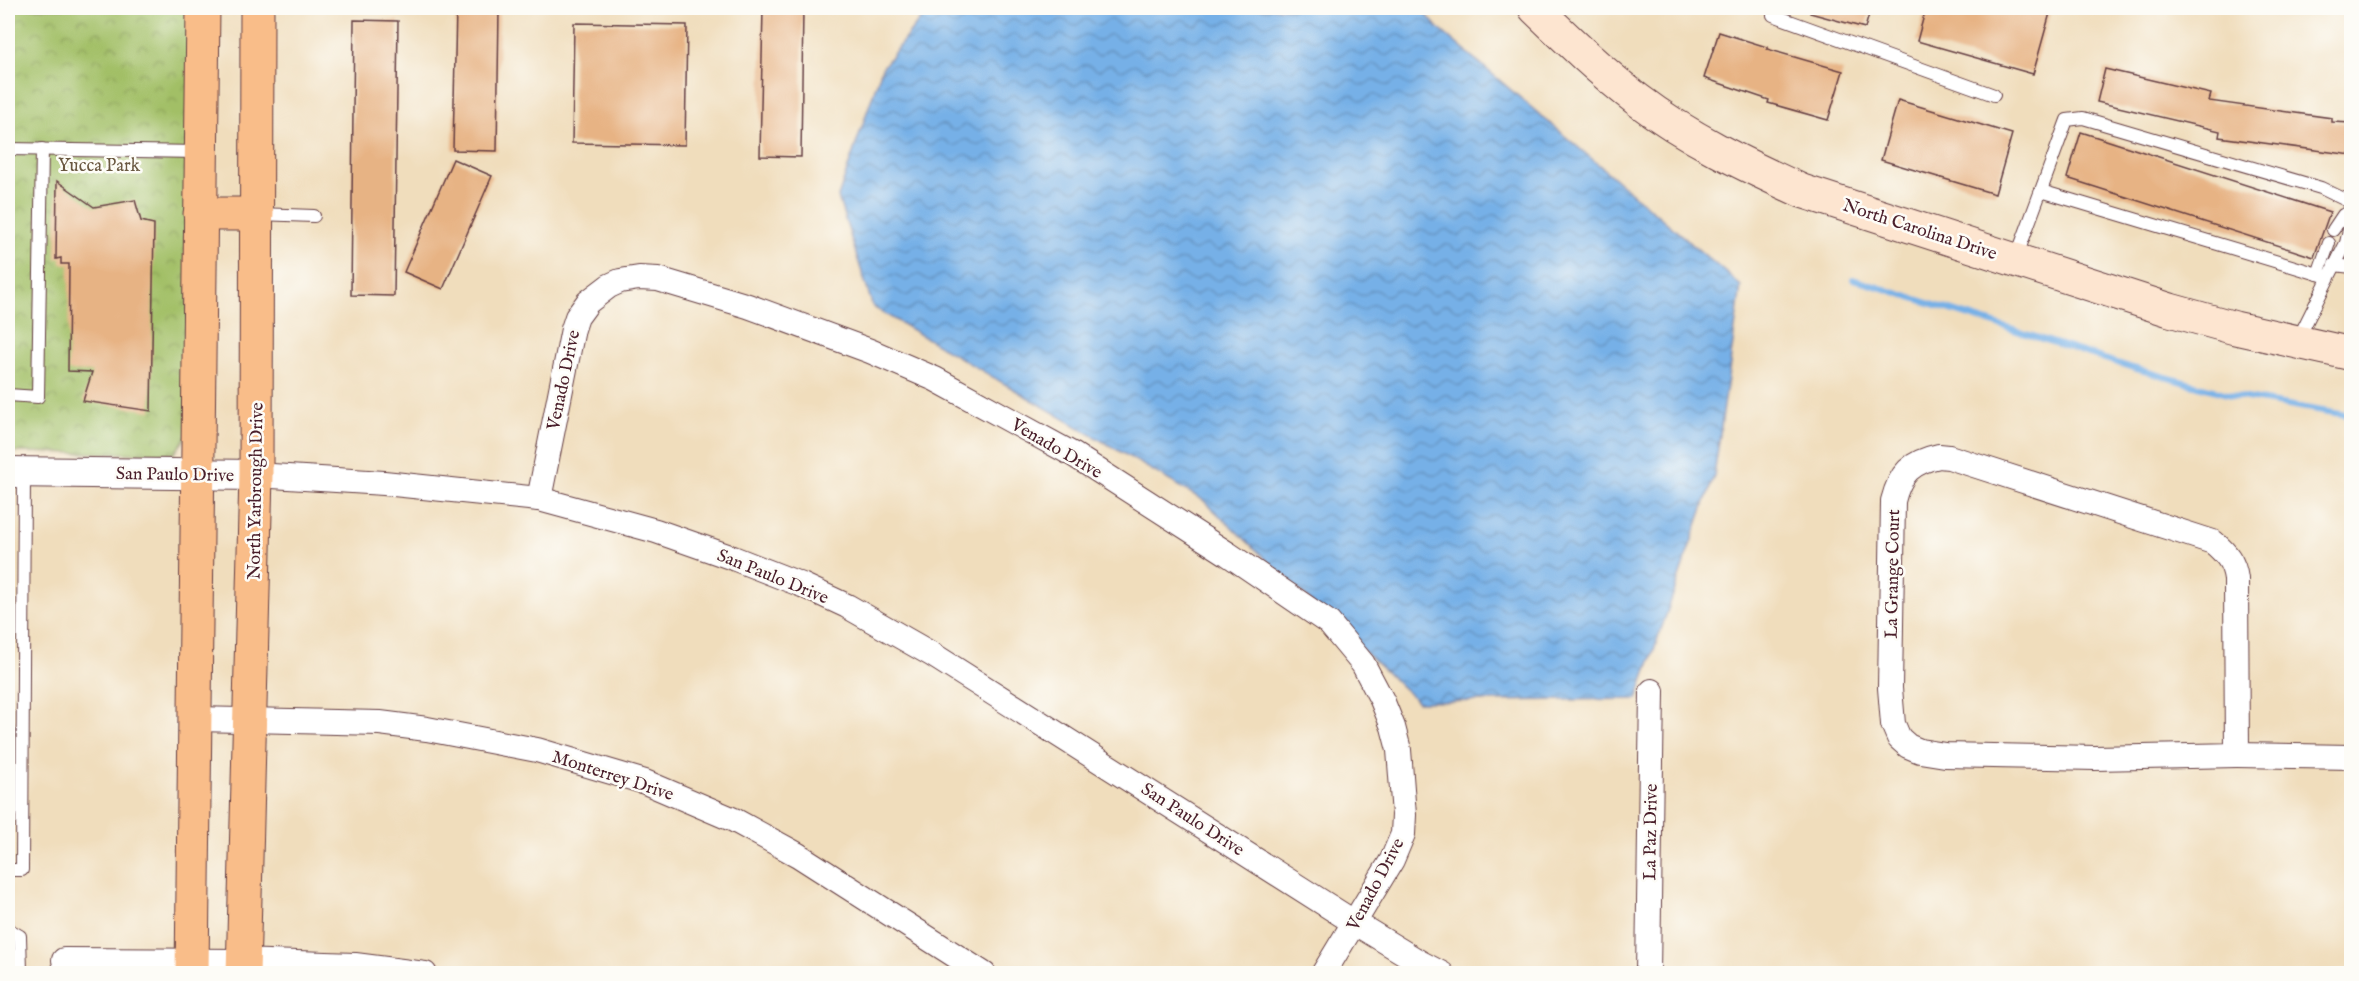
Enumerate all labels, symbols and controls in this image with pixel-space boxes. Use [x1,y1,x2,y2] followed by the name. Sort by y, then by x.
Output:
[58,155,140,178] park label: Yucca Park
[1839,195,2000,266] street label: North Carolina Drive
[542,328,586,433] street label: Venado Drive
[243,402,270,580] street label: North Yarbrough Drive
[1006,413,1106,485] street label: Venado Drive
[116,463,234,488] street label: San Paulo Drive
[1881,509,1906,639] street label: La Grange Court
[713,545,832,610] street label: San Paulo Drive
[549,746,676,807] street label: Monterrey Drive
[1136,778,1248,862] street label: San Paulo Drive
[1639,783,1664,881] street label: La Paz Drive
[1342,834,1410,936] street label: Venado Drive

